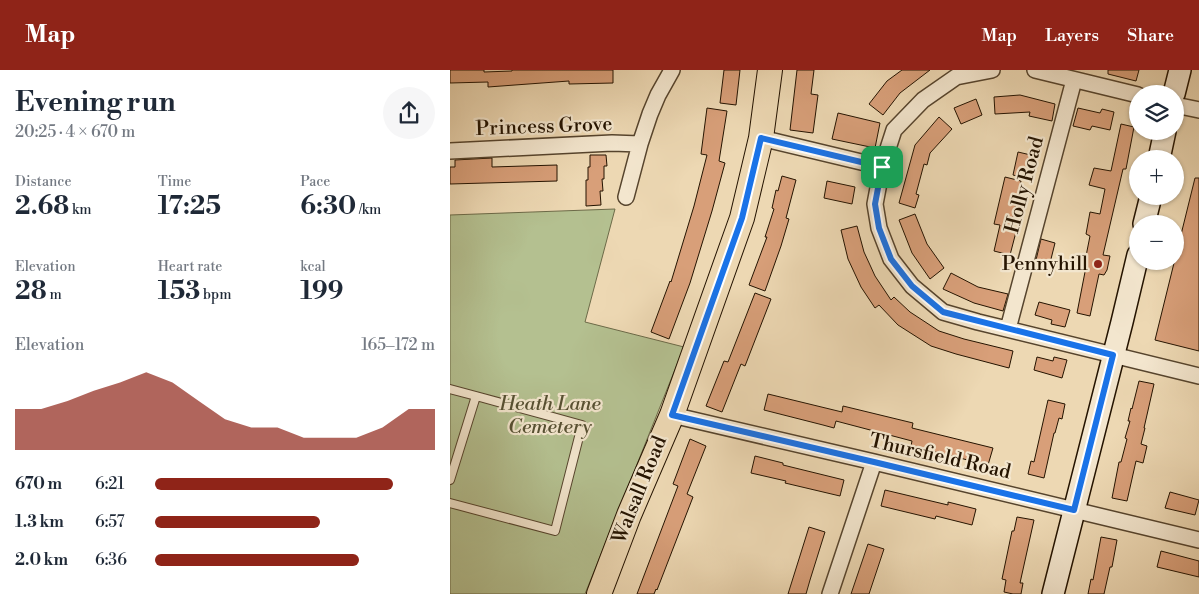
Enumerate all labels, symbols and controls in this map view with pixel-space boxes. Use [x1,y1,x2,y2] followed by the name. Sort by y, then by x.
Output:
[25,20,75,50] text: Map
[982,24,1017,47] text: Map
[1045,24,1099,47] text: Layers
[1127,24,1174,47] text: Share
[15,85,176,120] text: Evening run
[1129,85,1184,270] map controls
[1129,85,1184,140] button: layers
[383,87,435,139] button: share
[475,112,613,142] street label: Princess Grove
[15,122,135,142] text: 20:25 · 4 × 670 m
[1000,133,1050,236] street label: Holly Road
[861,146,903,188] pin
[1129,150,1184,205] button: +
[868,153,896,181] icon: arrive
[15,173,72,191] text: Distance
[158,173,191,191] text: Time
[300,173,330,191] text: Pace
[15,191,69,222] text: 2.68
[158,191,221,222] text: 17:25
[300,191,356,222] text: 6:30
[69,201,92,219] text: km
[356,201,381,219] text: /km
[1129,215,1184,270] button: −
[1002,252,1088,277] place label: Pennyhill
[15,258,76,276] text: Elevation
[158,258,222,276] text: Heart rate
[300,258,326,276] text: kcal
[1092,258,1104,270] marker: Pennyhill
[15,276,47,307] text: 28
[158,276,200,307] text: 153
[300,276,343,307] text: 199
[47,286,62,304] text: m
[200,286,231,304] text: bpm
[15,335,84,355] text: Elevation
[361,335,435,355] text: 165–172 m
[498,392,601,440] park label: Heath Lane Cemetery
[867,429,1014,486] street label: Thursfield Road
[607,432,673,549] street label: Walsall Road
[15,474,62,494] text: 670 m
[95,474,125,494] text: 6:21
[15,512,64,532] text: 1.3 km
[95,512,125,532] text: 6:57
[15,550,68,570] text: 2.0 km
[95,550,127,570] text: 6:36

